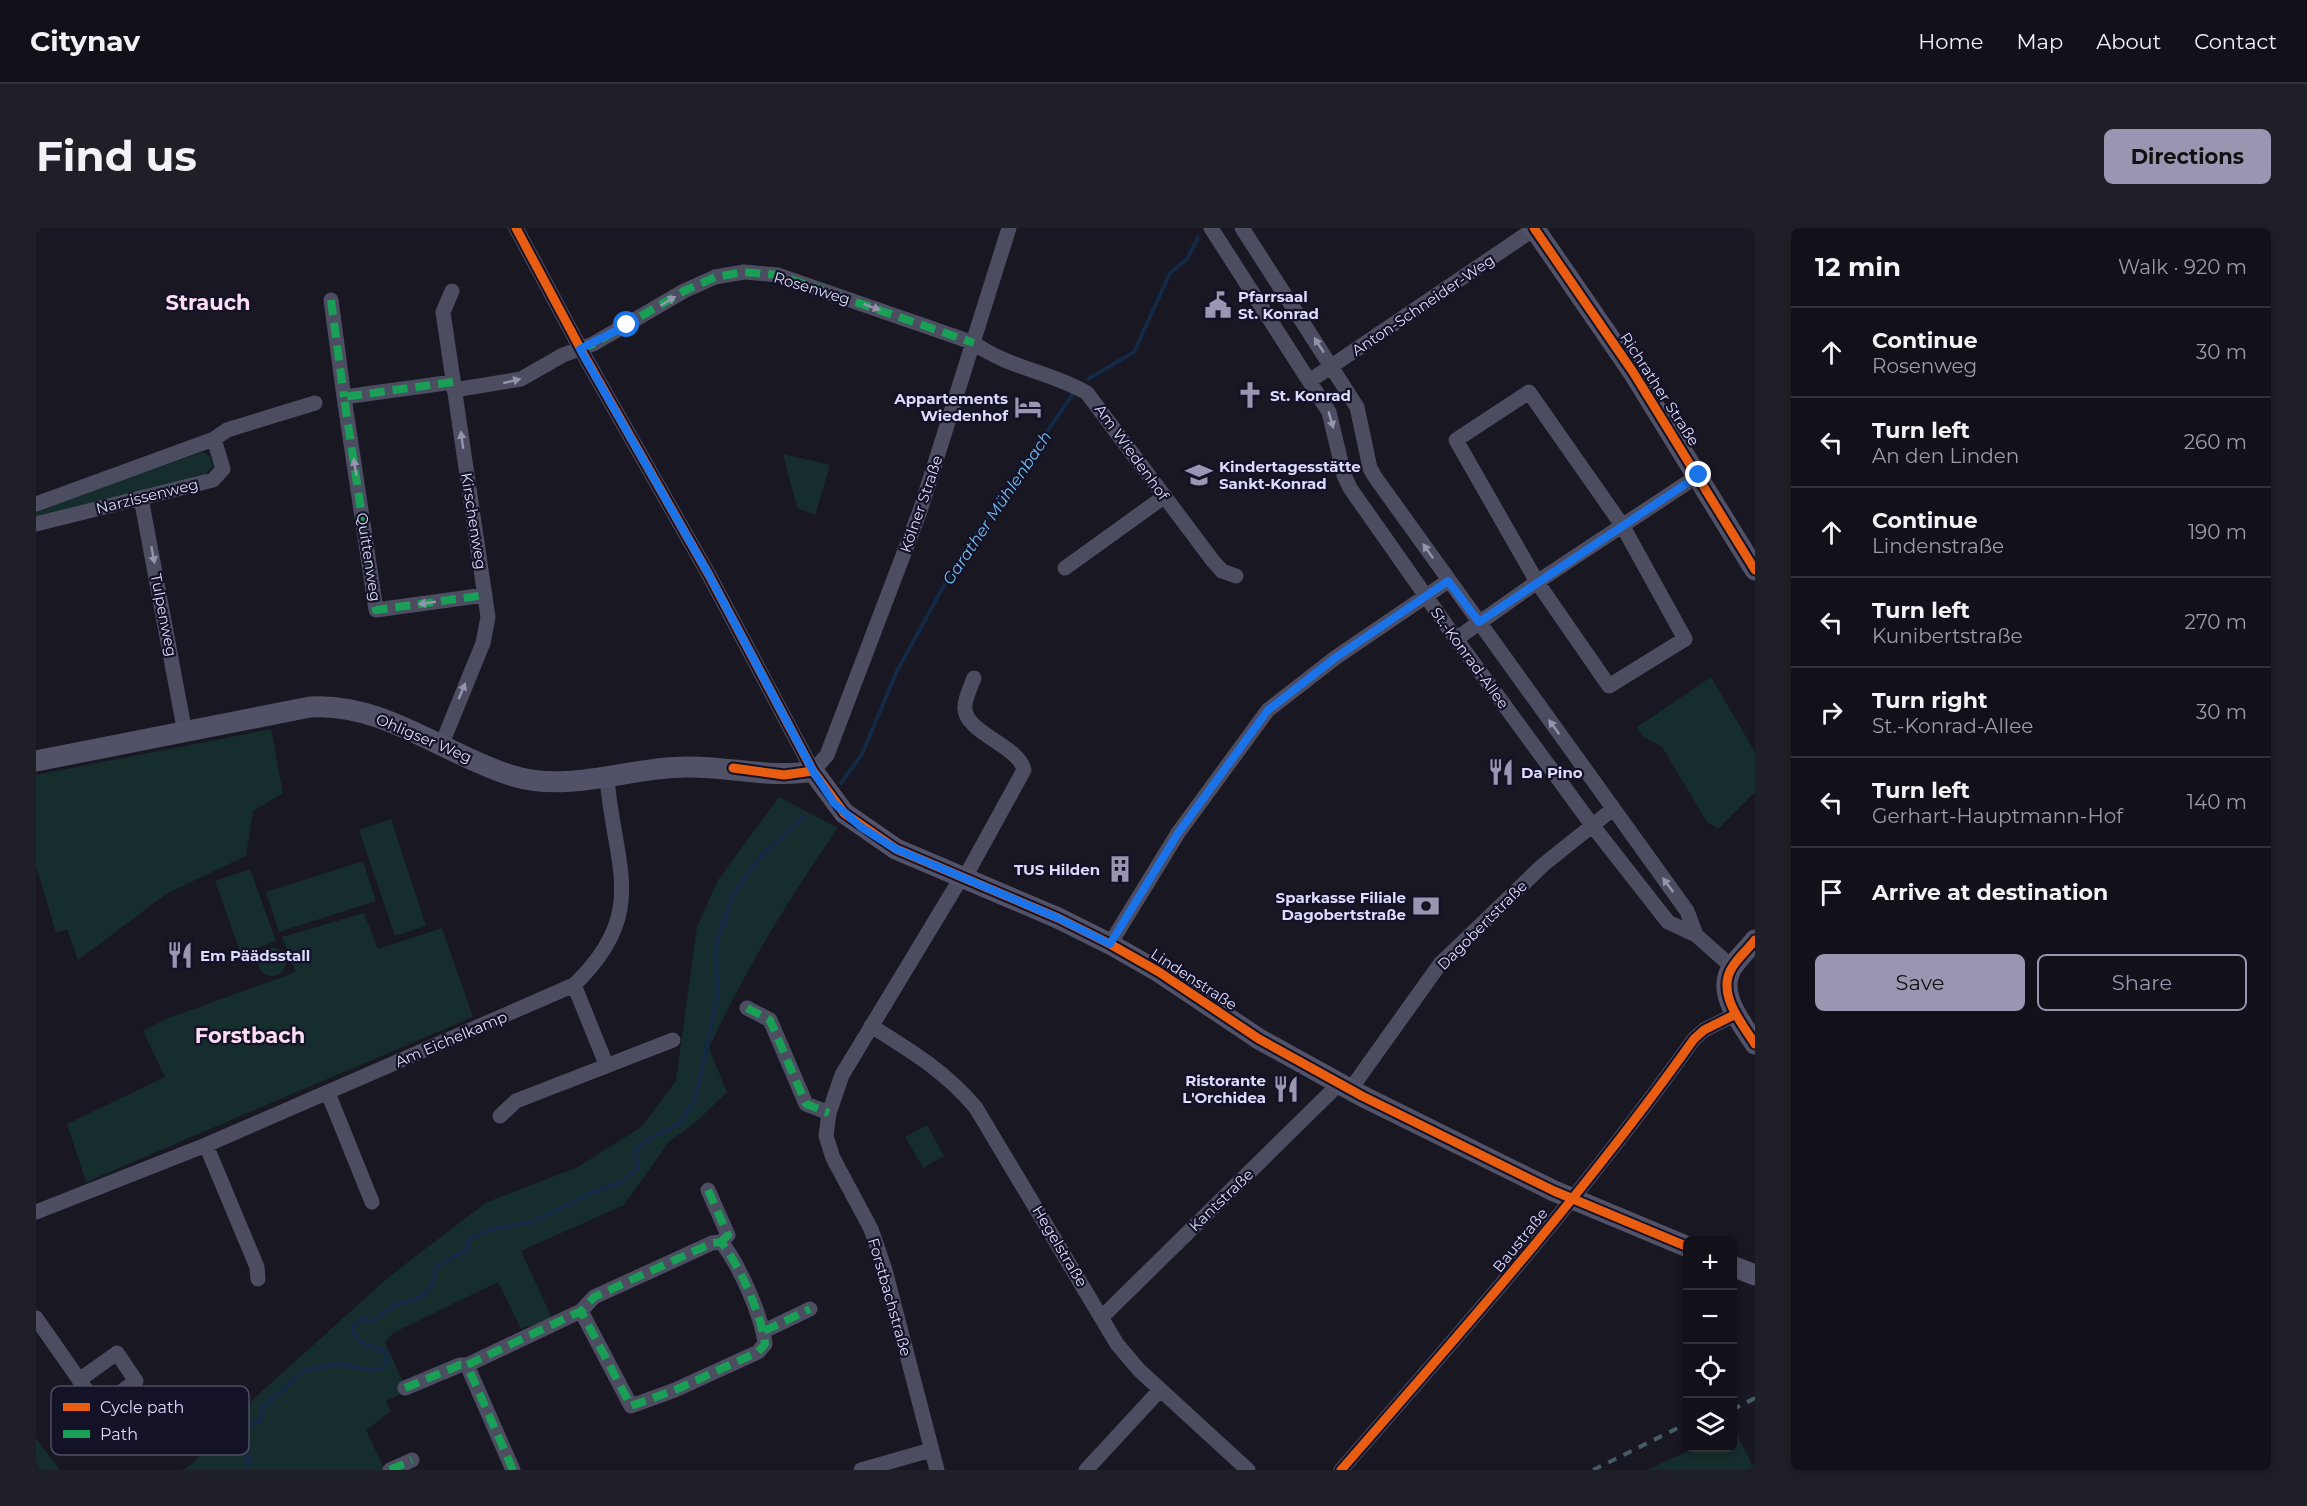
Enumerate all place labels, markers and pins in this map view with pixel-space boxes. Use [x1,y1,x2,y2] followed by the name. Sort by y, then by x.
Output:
[1238,287,1319,323] place label: Pfarrsaal St. Konrad
[1203,290,1233,320] public building icon: Pfarrsaal St. Konrad
[1235,380,1265,410] church icon: St. Konrad
[1270,386,1351,405] place label: St. Konrad
[893,389,1009,425] place label: Appartements Wiedenhof
[1013,392,1043,422] hotel icon: Appartements Wiedenhof
[1219,457,1361,493] place label: Kindertagesstätte Sankt-Konrad
[1184,460,1214,490] school or university icon: Kindertagesstätte Sankt-Konrad
[1486,757,1516,787] restaurant icon: Da Pino
[1521,763,1583,782] place label: Da Pino
[1105,854,1135,884] building icon: TUS Hilden
[1014,860,1100,879] place label: TUS Hilden
[1276,888,1406,924] place label: Sparkasse Filiale Dagobertstraße
[1411,891,1441,921] bank icon: Sparkasse Filiale Dagobertstraße
[165,940,195,970] restaurant icon: Em Päädsstall
[200,946,310,965] place label: Em Päädsstall
[1182,1071,1266,1107] place label: Ristorante L'Orchidea
[1271,1074,1301,1104] restaurant icon: Ristorante L'Orchidea

